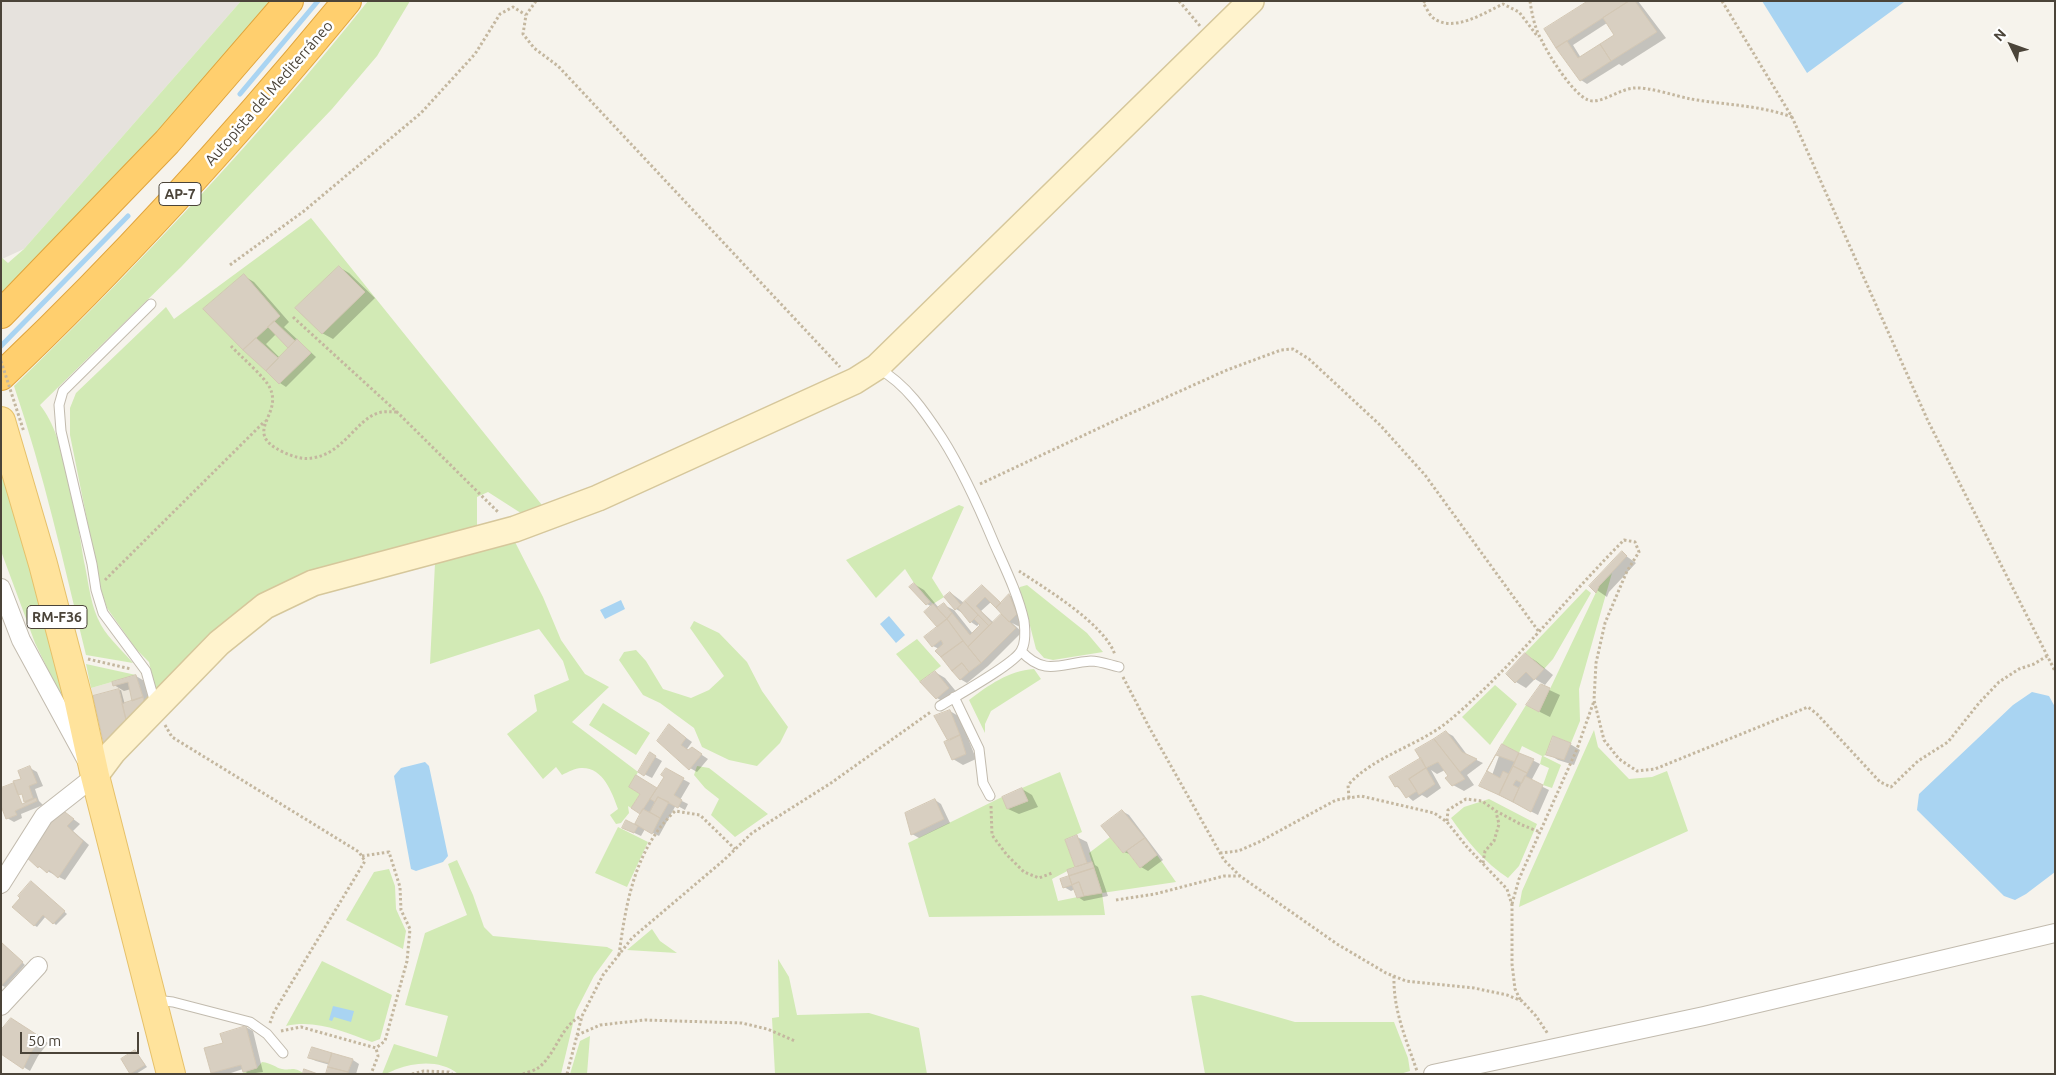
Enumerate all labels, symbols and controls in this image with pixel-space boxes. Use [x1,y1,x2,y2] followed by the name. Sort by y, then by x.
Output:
[201,17,337,169] street label: Autopista del Mediterráneo
[1986,20,2036,70] north arrow
[1990,26,2009,44] text: N
[159,182,201,205] road number: AP-7
[27,606,87,628] road number: RM-F36
[22,1022,141,1054] scale bar
[28,1032,61,1049] text: 50 m

